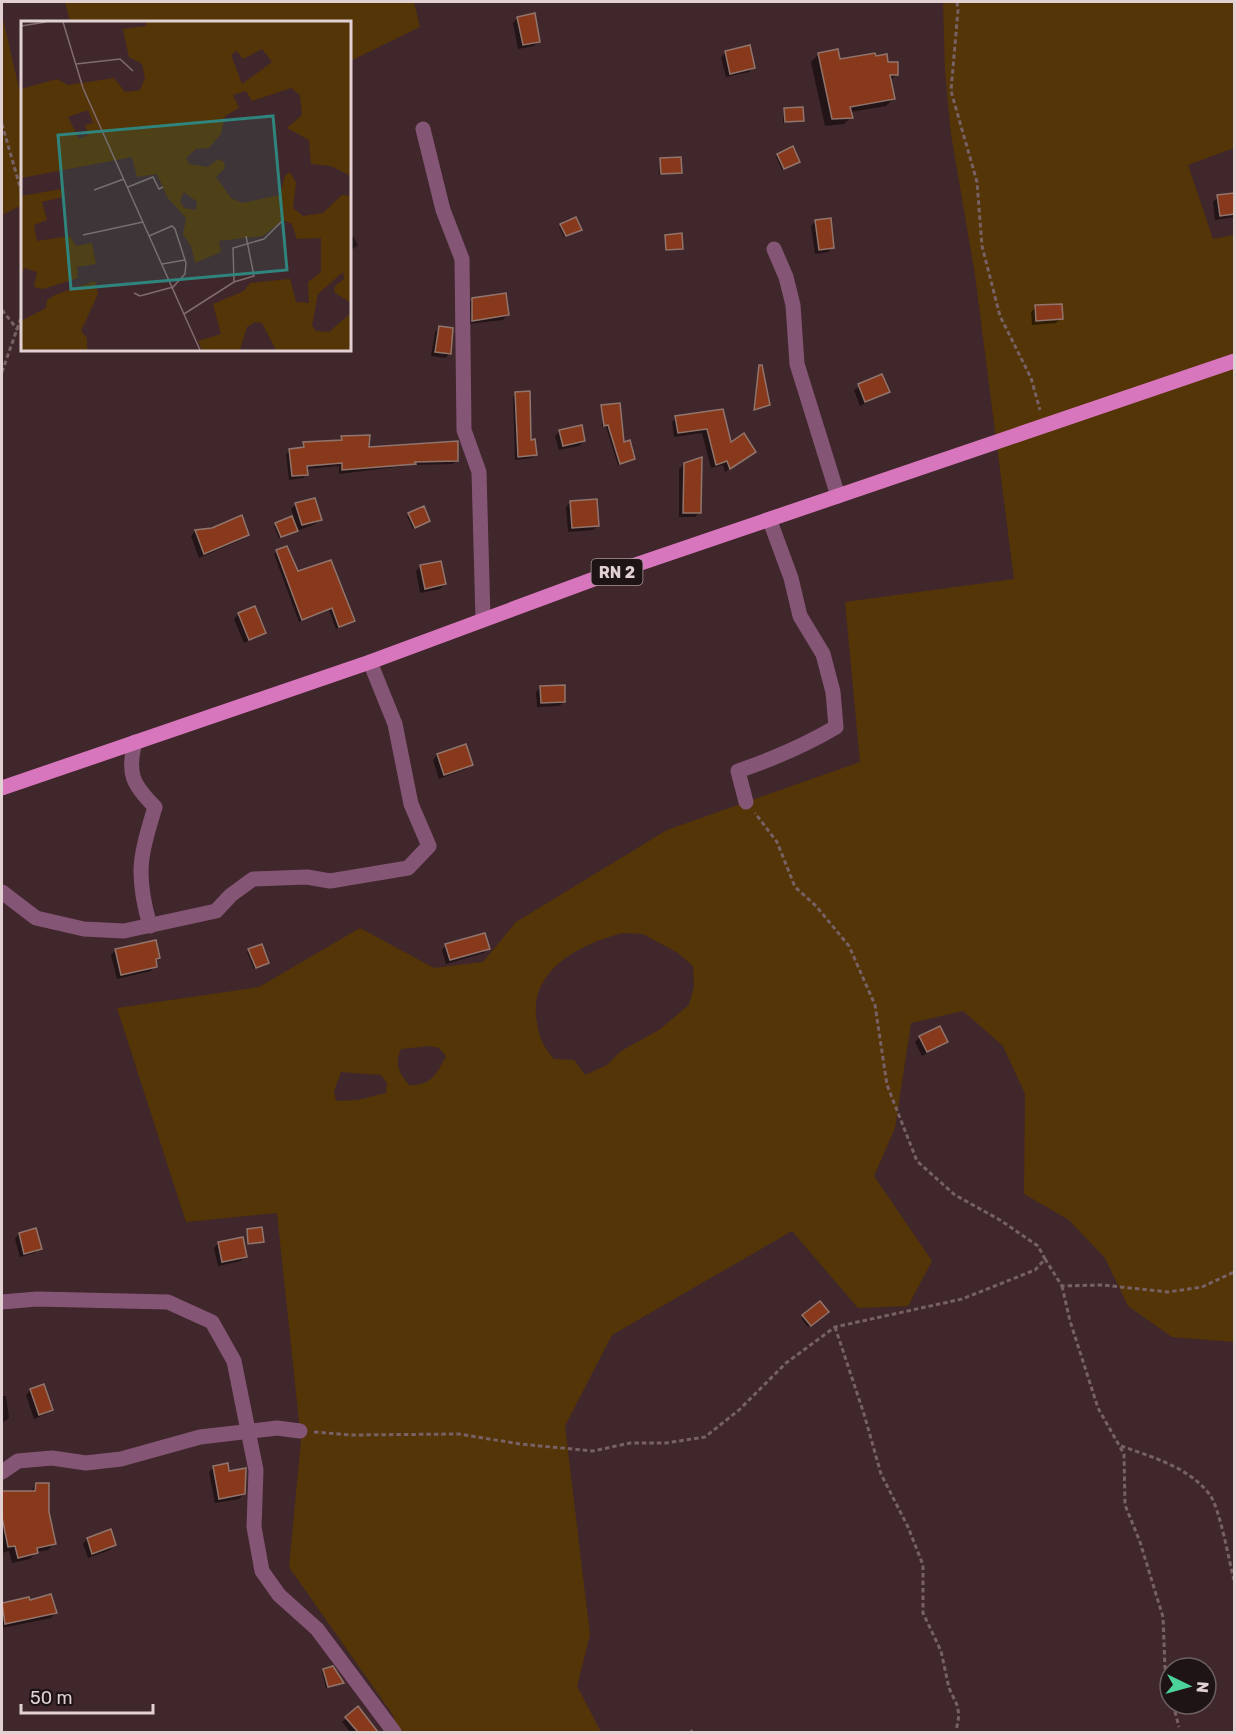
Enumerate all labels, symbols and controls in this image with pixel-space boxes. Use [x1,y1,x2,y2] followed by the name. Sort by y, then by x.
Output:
[21,21,351,351] inset map
[592,559,642,585] road number: RN 2
[1158,1656,1218,1716] north arrow
[21,1677,153,1715] scale bar
[1192,1681,1212,1694] text: N
[30,1687,73,1709] text: 50 m

